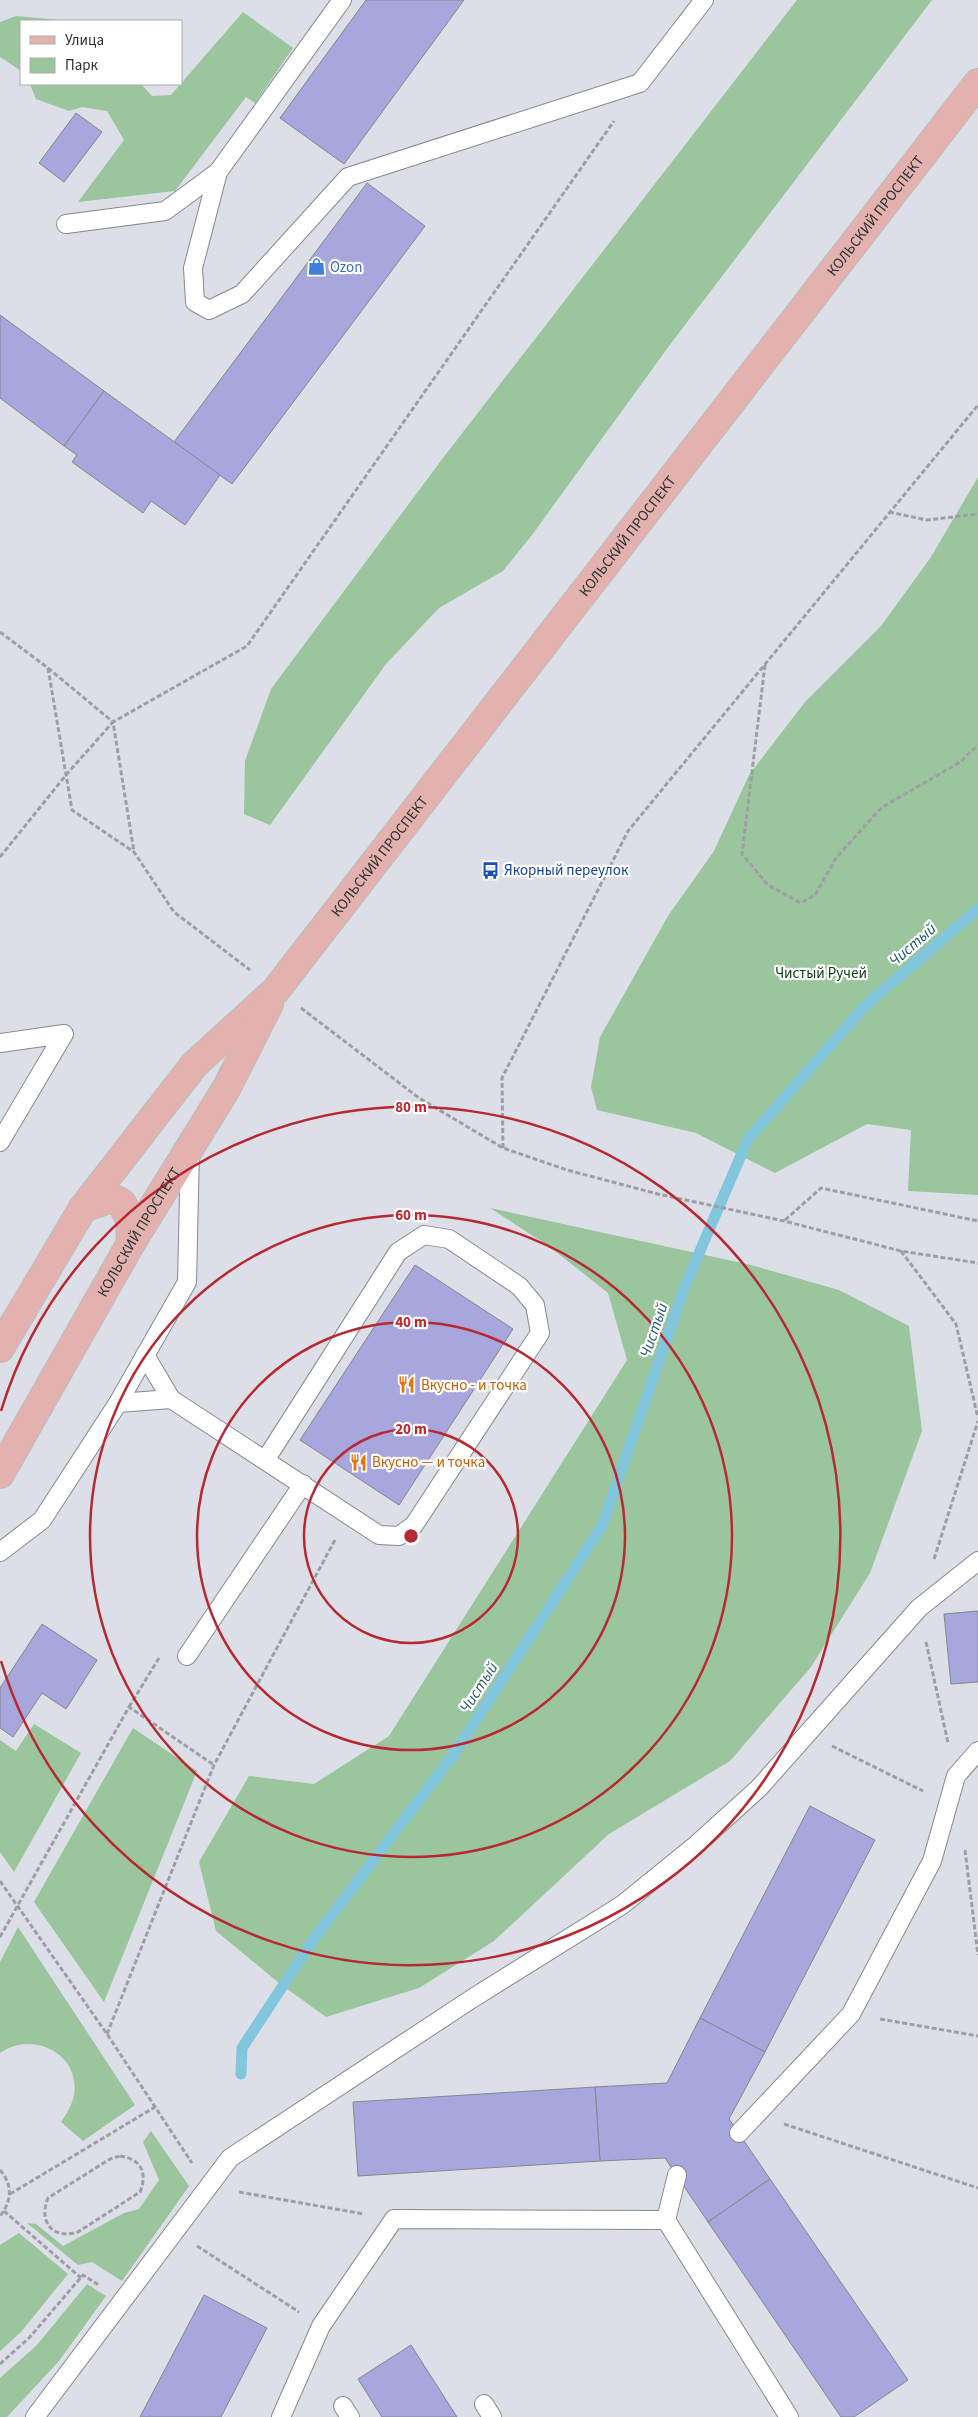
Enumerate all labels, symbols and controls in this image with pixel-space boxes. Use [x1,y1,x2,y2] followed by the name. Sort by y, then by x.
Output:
[20,20,182,85] legend
[65,30,104,51] text: Улица
[65,55,99,76] text: Парк
[822,151,929,281] street label: КОЛЬСКИЙ ПРОСПЕКТ
[306,257,326,277] shop icon: Ozon
[330,257,362,278] place label: Ozon
[574,472,681,601] street label: КОЛЬСКИЙ ПРОСПЕКТ
[326,792,433,921] street label: КОЛЬСКИЙ ПРОСПЕКТ
[480,860,500,880] bus stop icon: Якорный переулок
[504,860,629,881] place label: Якорный переулок
[884,918,941,971] water label: Чистый
[775,963,867,984] park label: Чистый Ручей
[395,1097,427,1118] text: 80 m
[93,1164,186,1301] street label: КОЛЬСКИЙ ПРОСПЕКТ
[395,1205,427,1226] text: 60 m
[634,1300,673,1360] water label: Чистый
[395,1312,427,1333] text: 40 m
[397,1375,417,1395] restaurant icon: Вкусно - и точка
[421,1375,527,1396] place label: Вкусно - и точка
[395,1419,427,1440] text: 20 m
[348,1452,368,1472] restaurant icon: Вкусно — и точка
[372,1452,485,1473] place label: Вкусно — и точка
[402,1527,420,1545] centre of rings
[454,1658,503,1717] water label: Чистый

